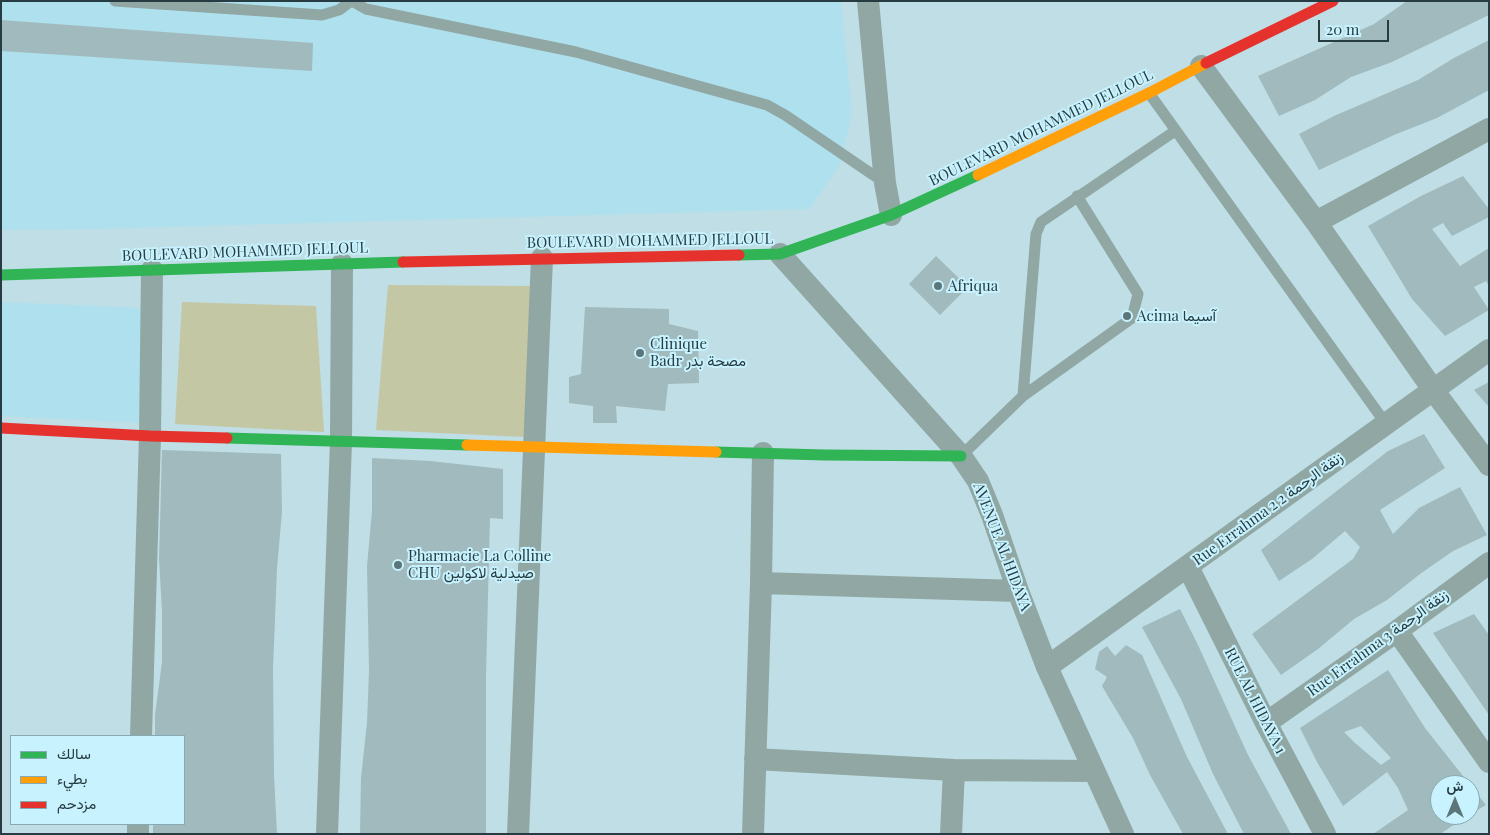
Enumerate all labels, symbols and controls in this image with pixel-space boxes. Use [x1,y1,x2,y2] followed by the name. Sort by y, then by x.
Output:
[1320,10,1391,42] scale bar
[1326,19,1359,39] text: 20 m
[926,66,1156,190] street label: BOULEVARD MOHAMMED JELLOUL
[527,230,773,252] street label: BOULEVARD MOHAMMED JELLOUL
[121,239,369,265] street label: BOULEVARD MOHAMMED JELLOUL
[948,277,998,295] place label: Afriqua
[932,280,944,292] marker: Afriqua
[1137,307,1216,325] place label: Acima آسيما
[1121,310,1133,322] marker: Acima آسيما
[650,335,746,370] place label: Clinique Badr مصحة بدر
[634,347,646,359] marker: Clinique Badr مصحة بدر
[1189,448,1347,570] street label: Rue Errahma 2 2 زنقة الرحمة
[969,480,1035,614] street label: AVENUE AL HIDAYA
[408,547,551,582] place label: Pharmacie La Colline CHU صيدلية لاكولين
[392,559,404,571] marker: Pharmacie La Colline CHU صيدلية لاكولين
[1304,586,1452,700] street label: Rue Errahma 3 زنقة الرحمة
[1220,645,1290,757] street label: RUE AL HIDAYA 1
[10,735,185,825] legend
[57,743,91,763] text: سالك
[57,768,87,788] text: بطيء
[1430,775,1480,825] north arrow
[1447,776,1463,795] text: ش
[57,793,96,813] text: مزدحم

